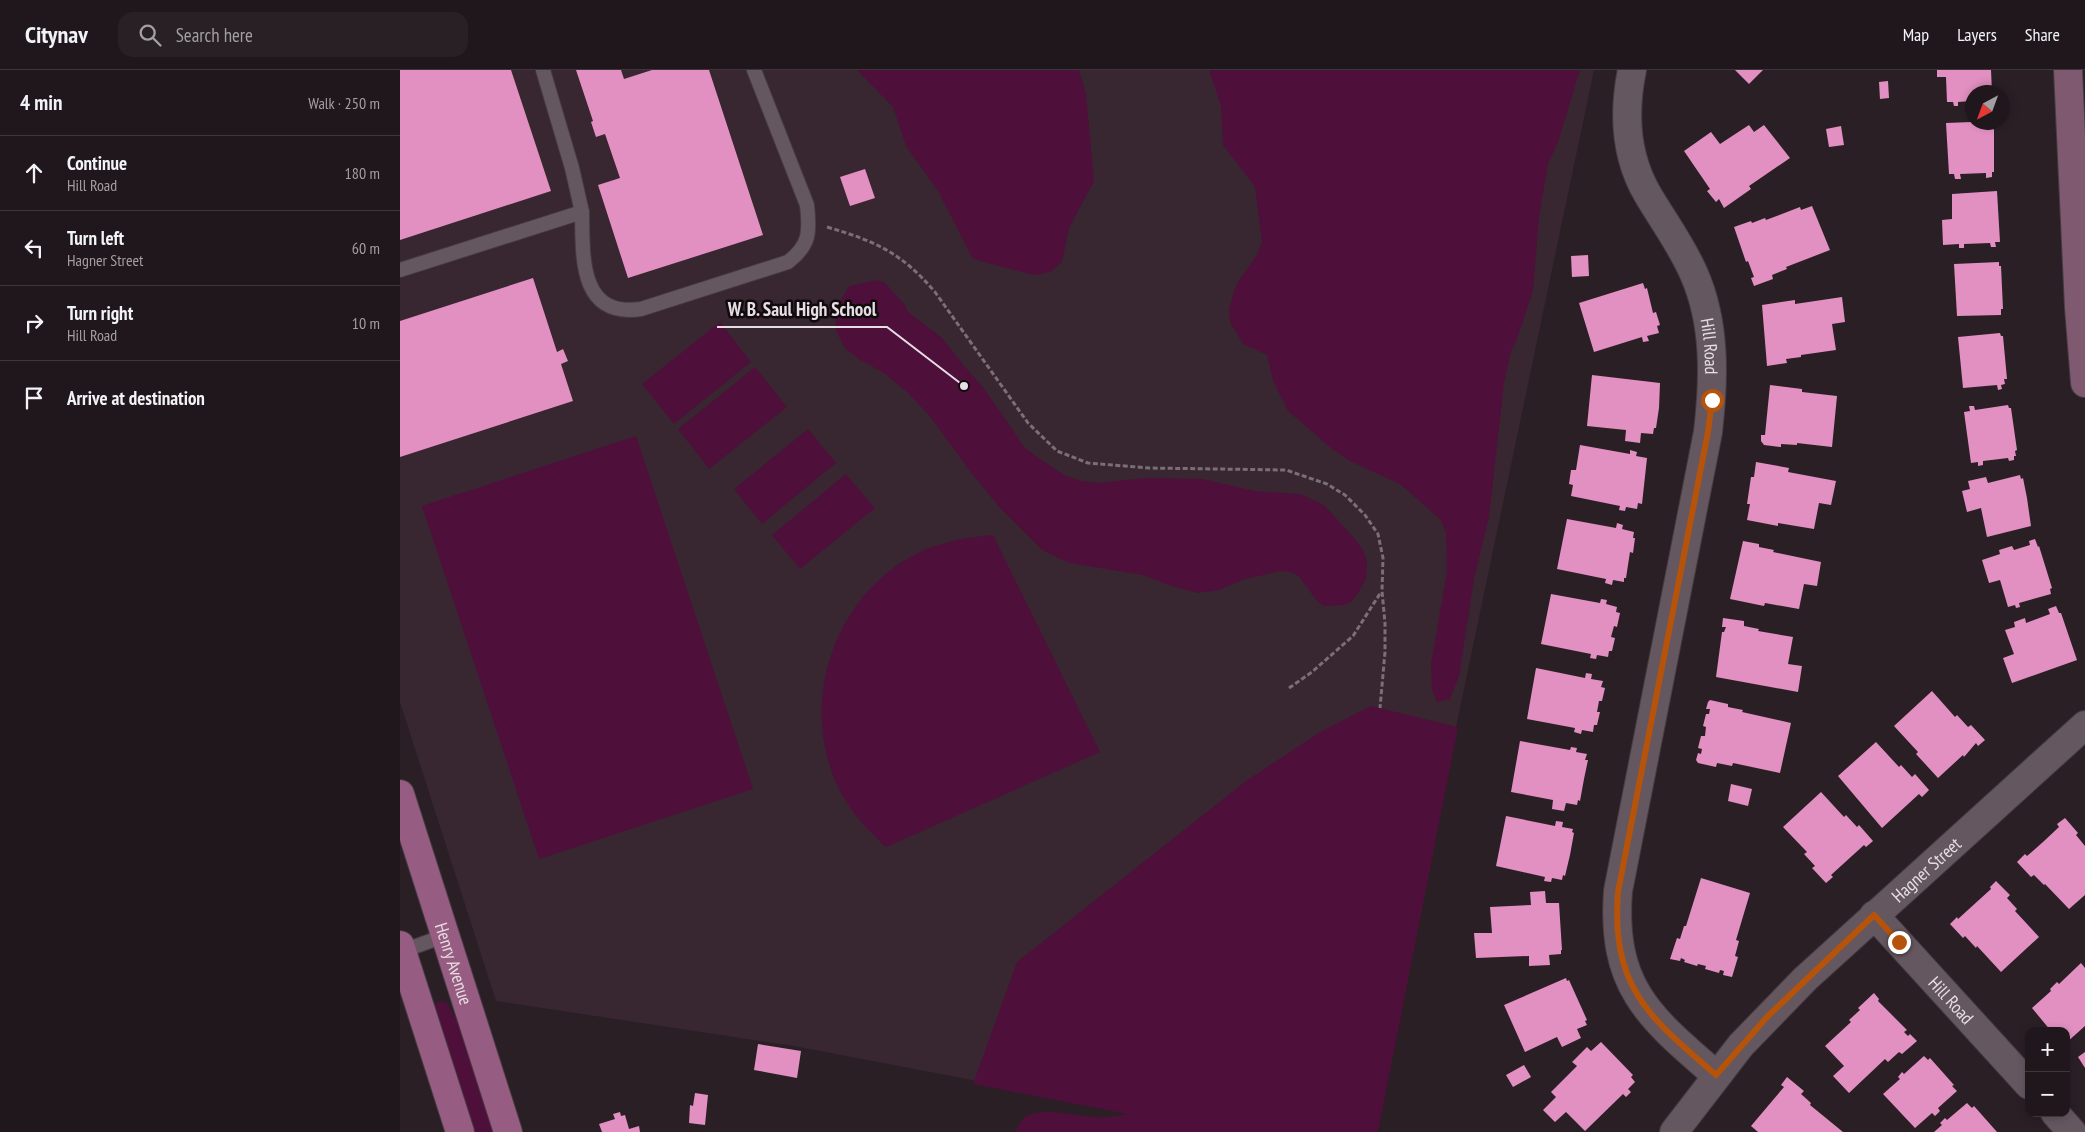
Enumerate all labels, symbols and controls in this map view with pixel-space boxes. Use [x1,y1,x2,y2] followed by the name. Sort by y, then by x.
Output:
[118,12,468,57] search box
[25,19,88,50] text: Citynav
[136,21,164,49] icon: search
[176,23,253,47] text: Search here
[1903,23,1929,46] text: Map
[1957,23,1997,46] text: Layers
[2025,23,2060,46] text: Share
[1965,85,2010,130] north arrow
[20,89,62,116] text: 4 min
[308,93,380,113] text: Walk · 250 m
[67,151,127,175] text: Continue
[20,159,48,187] icon: ahead
[345,163,380,183] text: 180 m
[67,175,117,195] text: Hill Road
[67,226,124,250] text: Turn left
[20,234,48,262] icon: left
[352,238,380,258] text: 60 m
[67,250,143,270] text: Hagner Street
[717,293,887,327] callout: W. B. Saul High School
[727,297,877,321] text: W. B. Saul High School
[67,301,133,325] text: Turn right
[20,309,48,337] icon: right
[352,313,380,333] text: 10 m
[1696,316,1724,374] street label: Hill Road
[67,325,117,345] text: Hill Road
[20,384,48,412] icon: arrive
[67,386,205,410] text: Arrive at destination
[1701,389,1724,412] route start
[1886,832,1966,907] street label: Hagner Street
[430,920,478,1008] street label: Henry Avenue
[1888,931,1911,954] route end
[1924,971,1979,1029] street label: Hill Road
[2025,1027,2070,1117] map controls
[2025,1027,2070,1072] button: +
[2025,1072,2070,1117] button: −

